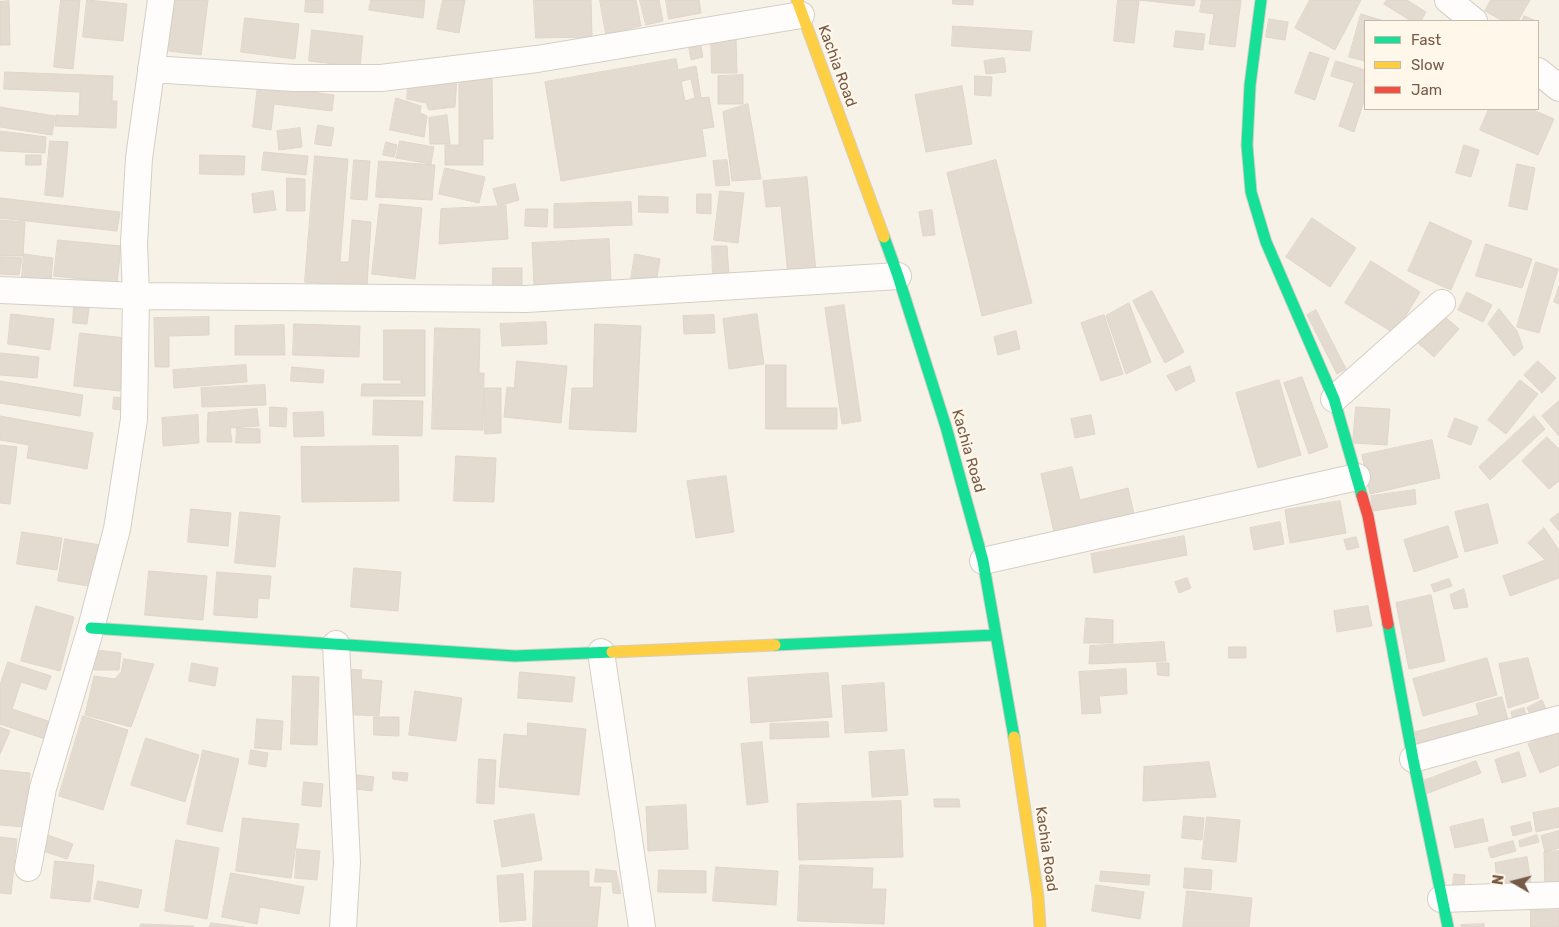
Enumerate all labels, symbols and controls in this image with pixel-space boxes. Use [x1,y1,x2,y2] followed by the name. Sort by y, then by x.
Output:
[1364,20,1539,110] legend
[814,23,860,109] street label: Kachia Road
[1411,31,1441,49] text: Fast
[1411,56,1444,74] text: Slow
[1411,81,1442,99] text: Jam
[948,407,988,495] street label: Kachia Road
[1031,805,1061,893] street label: Kachia Road
[1489,857,1539,907] north arrow
[1490,874,1508,886] text: N

